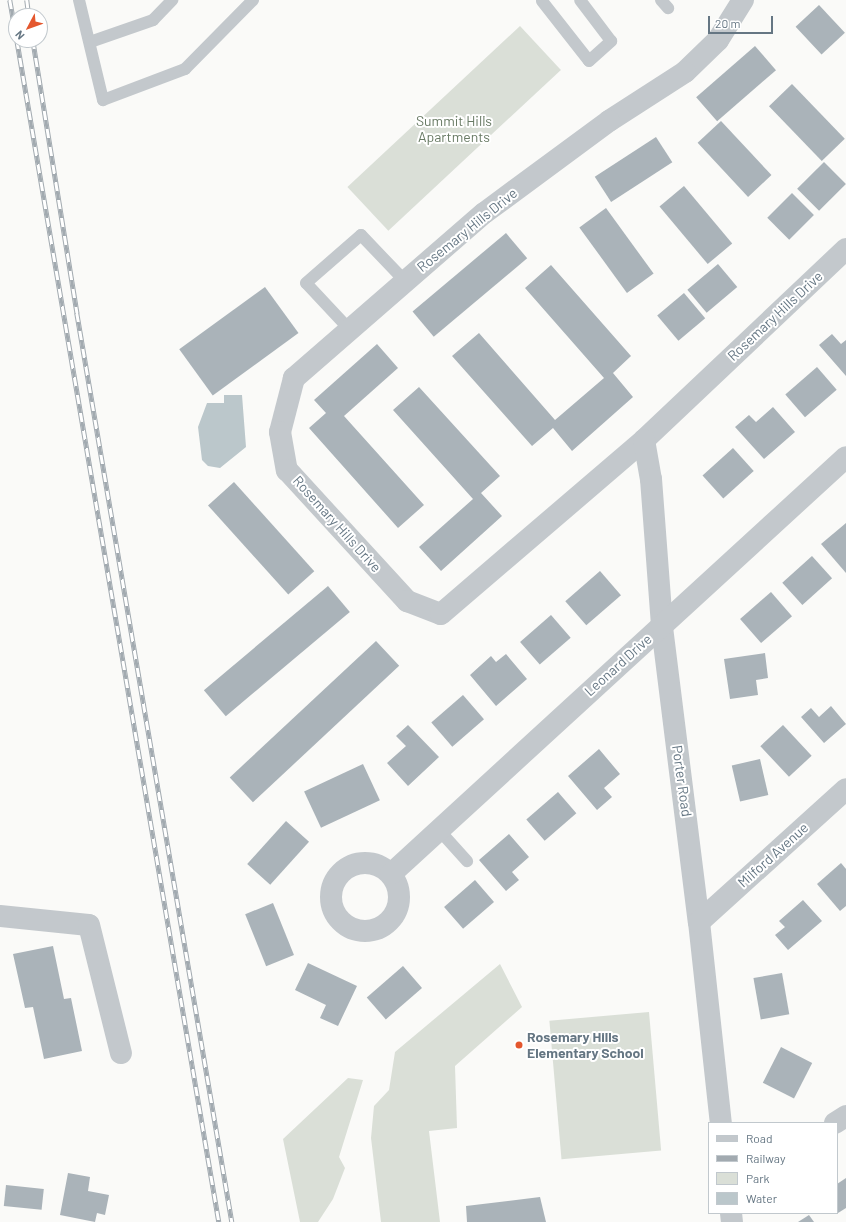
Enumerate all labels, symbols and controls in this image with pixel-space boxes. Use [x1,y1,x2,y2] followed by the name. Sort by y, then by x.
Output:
[8,8,48,48] north arrow
[710,8,775,34] scale bar
[715,16,741,30] text: 20 m
[12,29,27,43] text: N
[416,113,492,146] park label: Summit Hills Apartments
[414,185,520,275] street label: Rosemary Hills Drive
[724,268,826,364] street label: Rosemary Hills Drive
[289,472,385,576] street label: Rosemary Hills Drive
[581,631,655,699] street label: Leonard Drive
[669,744,695,818] street label: Porter Road
[734,819,812,891] street label: Milford Avenue
[527,1029,644,1062] place label: Rosemary Hills Elementary School
[514,1040,524,1050] marker: Rosemary Hills Elementary School
[708,1122,838,1214] legend
[746,1131,773,1145] text: Road
[746,1151,785,1165] text: Railway
[746,1171,770,1185] text: Park
[746,1191,777,1205] text: Water

